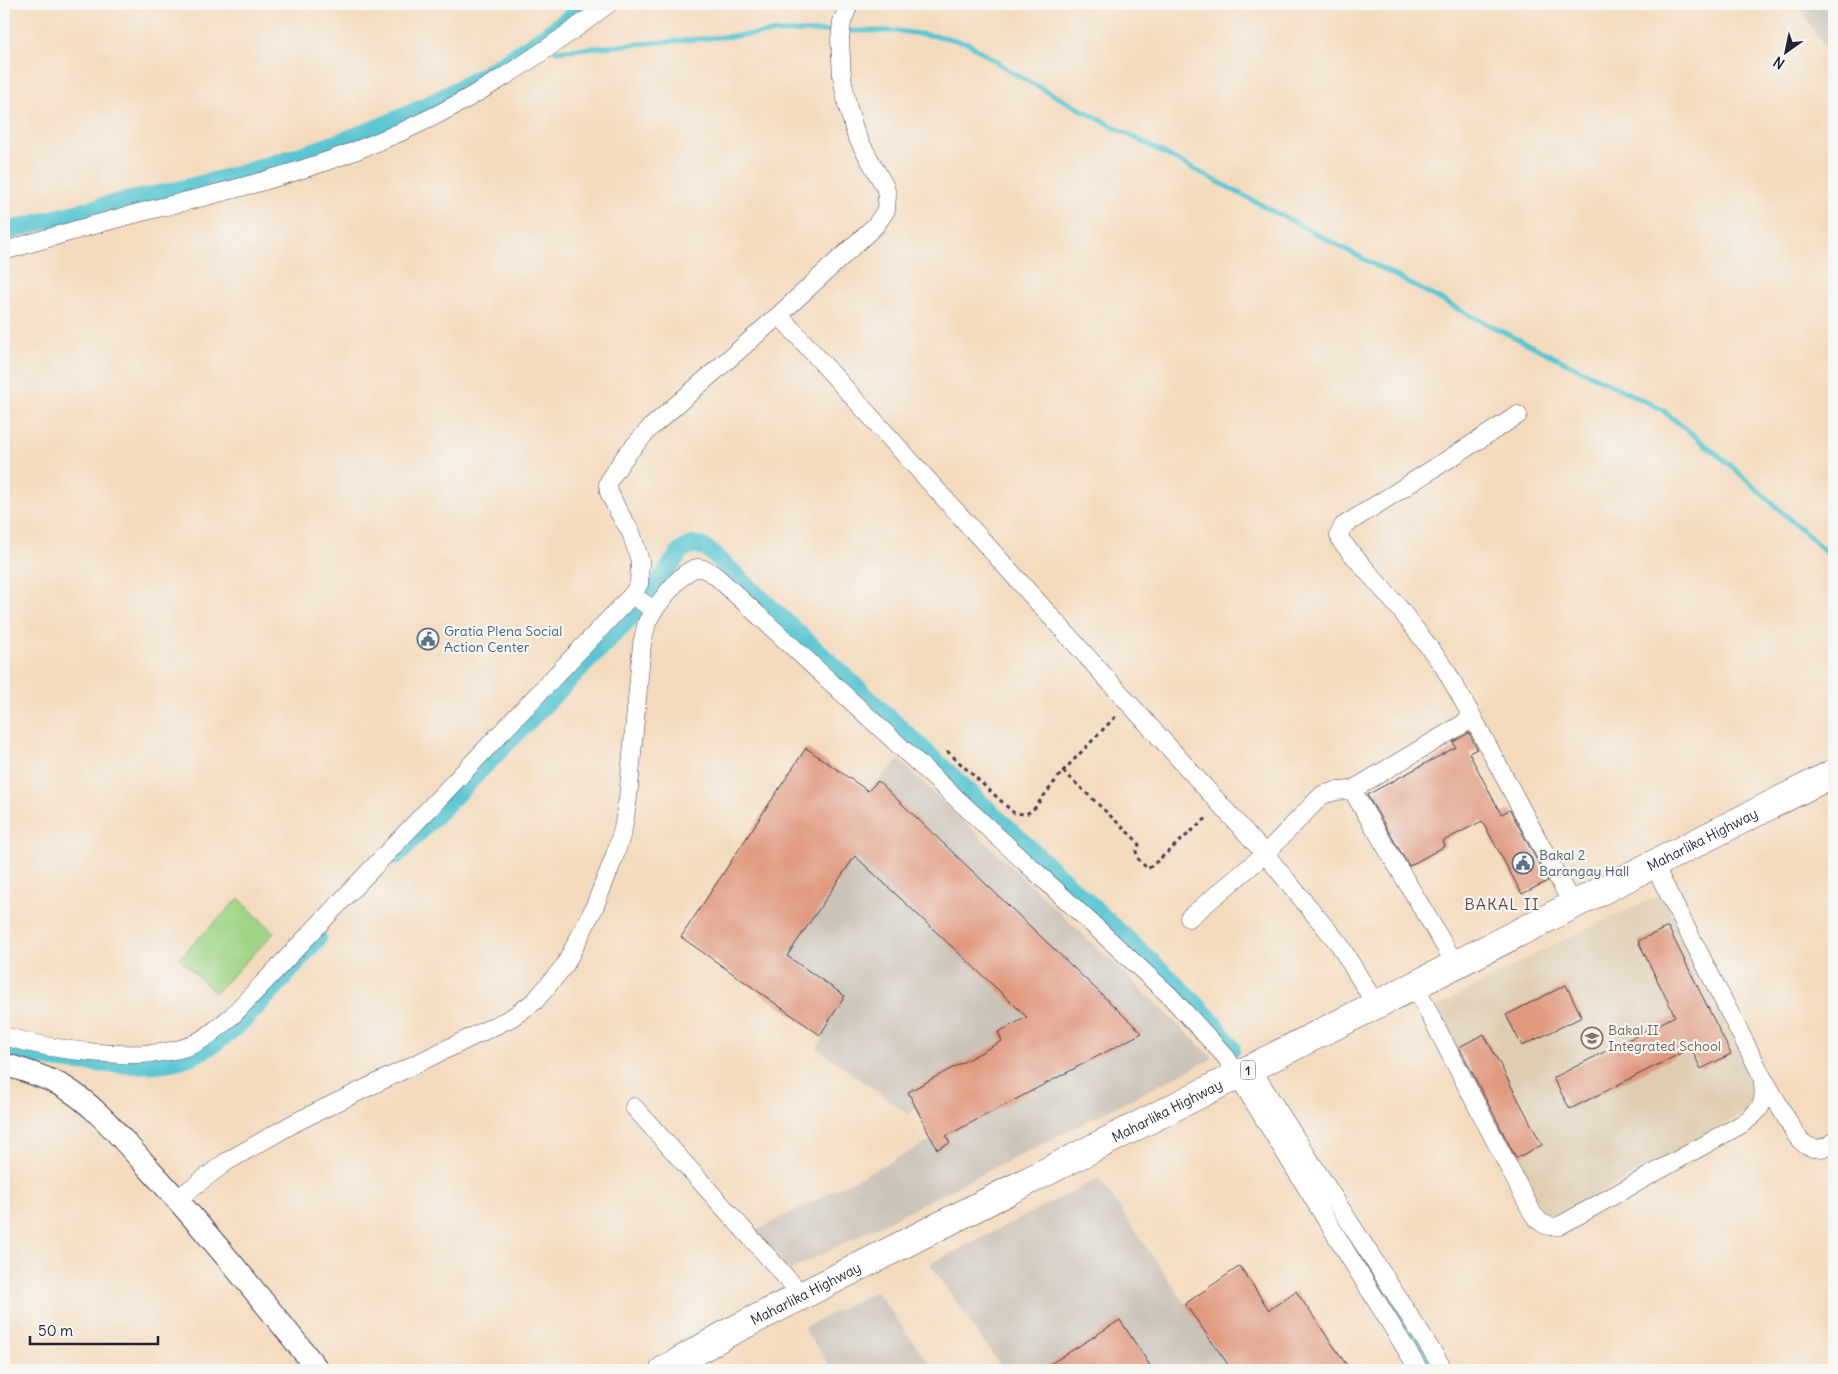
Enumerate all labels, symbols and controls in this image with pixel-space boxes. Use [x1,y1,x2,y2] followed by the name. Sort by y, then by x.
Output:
[1760,28,1810,78] north arrow
[1770,53,1788,73] text: N
[444,622,562,656] place label: Gratia Plena Social Action Center
[416,627,440,651] public building icon: Gratia Plena Social Action Center
[1644,804,1761,875] street label: Maharlika Highway
[1539,846,1629,880] place label: Bakal 2 Barangay Hall
[1511,851,1535,875] public building icon: Bakal 2 Barangay Hall
[1464,894,1540,914] district label: BAKAL II
[1608,1021,1721,1055] place label: Bakal II Integrated School
[1580,1026,1604,1050] school or university icon: Bakal II Integrated School
[1240,1060,1256,1080] road number: 1
[1109,1075,1225,1146] street label: Maharlika Highway
[747,1258,864,1329] street label: Maharlika Highway
[30,1314,158,1346] scale bar
[38,1321,73,1340] text: 50 m

